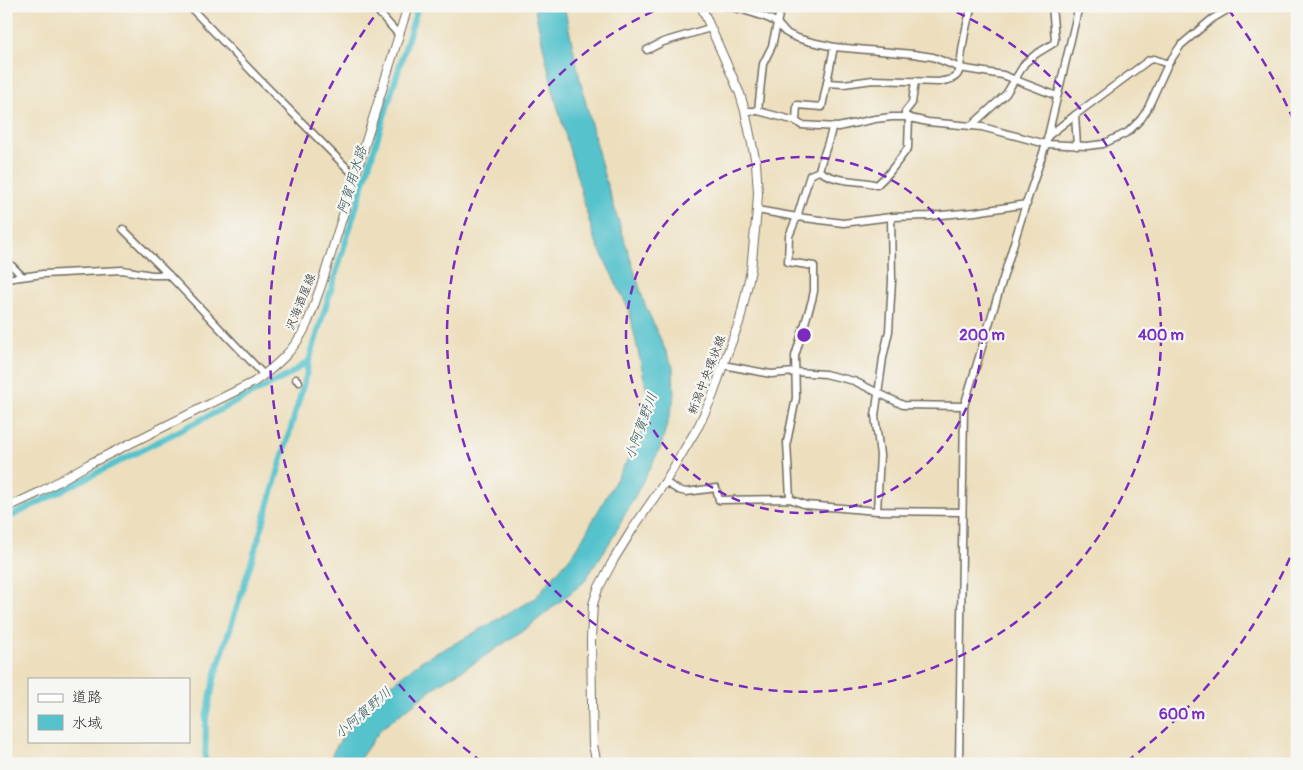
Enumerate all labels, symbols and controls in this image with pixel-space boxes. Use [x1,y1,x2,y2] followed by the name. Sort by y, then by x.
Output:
[334,143,371,216] water label: 阿賀用水路
[283,271,319,333] street label: 沢海酒屋線
[795,326,813,344] centre of rings
[959,326,1005,345] text: 200 m
[1138,326,1184,345] text: 400 m
[685,333,729,417] street label: 新潟中央環状線
[621,390,661,462] water label: 小阿賀野川
[28,678,190,742] legend
[331,684,395,742] water label: 小阿賀野川
[72,688,102,707] text: 道路
[1159,705,1205,724] text: 600 m
[72,714,102,733] text: 水域

